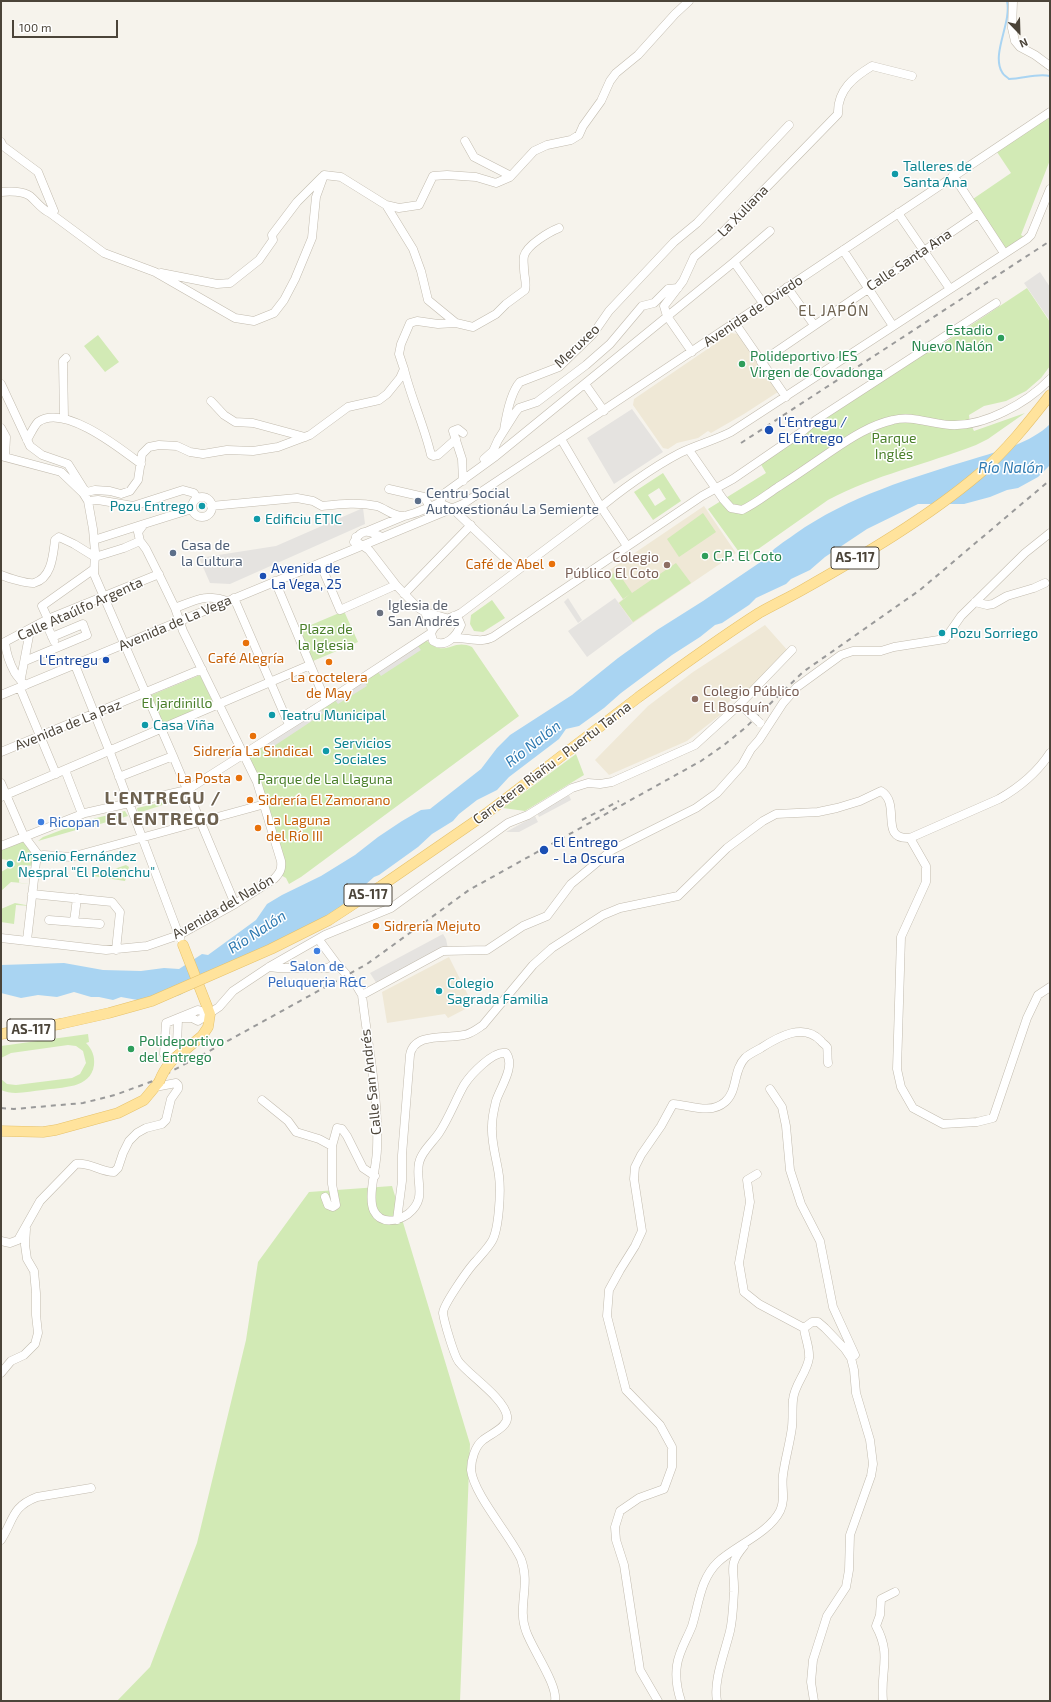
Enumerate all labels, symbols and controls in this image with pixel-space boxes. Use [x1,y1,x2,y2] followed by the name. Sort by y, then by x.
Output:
[14,12,120,38] scale bar
[999,12,1039,52] north arrow
[19,20,51,34] text: 100 m
[1018,36,1030,51] text: N
[903,158,972,190] place label: Talleres de Santa Ana
[890,169,900,179] marker: Talleres de Santa Ana
[714,182,772,240] street label: La Xuliana
[863,225,955,295] street label: Calle Santa Ana
[700,272,806,350] street label: Avenida de Oviedo
[798,302,870,320] district label: EL JAPÓN
[551,320,603,372] street label: Meruxeo
[911,322,993,354] place label: Estadio Nuevo Nalón
[996,333,1006,343] marker: Estadio Nuevo Nalón
[750,348,883,380] place label: Polideportivo IES Virgen de Covadonga
[737,359,747,369] marker: Polideportivo IES Virgen de Covadonga
[778,414,847,446] place label: L'Entregu / El Entrego
[763,424,775,436] marker: L'Entregu / El Entrego
[872,430,916,462] park label: Parque Inglés
[978,459,1044,477] water label: Río Nalón
[426,485,599,518] place label: Centru Social Autoxestionáu La Semiente
[413,496,423,506] marker: Centru Social Autoxestionáu La Semiente
[110,498,194,514] place label: Pozu Entrego
[197,501,207,511] marker: Pozu Entrego
[265,511,342,527] place label: Edificiu ETIC
[252,514,262,524] marker: Edificiu ETIC
[181,537,243,570] place label: Casa de la Cultura
[831,547,879,569] road number: AS-117
[168,548,178,558] marker: Casa de la Cultura
[713,548,782,564] place label: C.P. El Coto
[565,549,659,582] place label: Colegio Público El Coto
[700,551,710,561] marker: C.P. El Coto
[465,556,544,572] place label: Café de Abel
[547,559,557,569] marker: Café de Abel
[271,560,342,592] place label: Avenida de La Vega, 25
[662,560,672,570] marker: Colegio Público El Coto
[258,571,268,581] marker: Avenida de La Vega, 25
[15,574,145,644] street label: Calle Ataúlfo Argenta
[116,592,234,654] street label: Avenida de La Vega
[388,597,460,630] place label: Iglesia de San Andrés
[375,608,385,618] marker: Iglesia de San Andrés
[298,621,354,654] park label: Plaza de la Iglesia
[950,625,1038,641] place label: Pozu Sorriego
[937,628,947,638] marker: Pozu Sorriego
[241,638,251,648] marker: Café Alegría
[208,650,284,666] place label: Café Alegría
[39,652,98,668] place label: L'Entregu
[101,655,111,665] marker: L'Entregu
[324,657,334,667] marker: La coctelera de May
[290,669,368,702] place label: La coctelera de May
[703,683,800,716] place label: Colegio Público El Bosquín
[690,694,700,704] marker: Colegio Público El Bosquín
[141,695,213,711] park label: El jardinillo
[12,696,124,754] street label: Avenida de La Paz
[470,698,634,828] street label: Carretera Riañu - Puertu Tarna
[280,707,386,723] place label: Teatru Municipal
[267,710,277,720] marker: Teatru Municipal
[153,717,214,733] place label: Casa Viña
[502,717,564,771] water label: Río Nalón
[140,720,150,730] marker: Casa Viña
[248,731,258,741] marker: Sidrería La Sindical
[334,735,391,768] place label: Servicios Sociales
[193,743,313,759] place label: Sidrería La Sindical
[321,746,331,756] marker: Servicios Sociales
[177,770,231,786] place label: La Posta
[257,771,393,787] park label: Parque de La Llaguna
[234,773,244,783] marker: La Posta
[105,787,221,830] district label: L'ENTREGU / EL ENTREGO
[258,792,391,808] place label: Sidrería El Zamorano
[245,795,255,805] marker: Sidrería El Zamorano
[266,812,330,844] place label: La Laguna del Río III
[49,814,100,830] place label: Ricopan
[36,817,46,827] marker: Ricopan
[253,823,263,833] marker: La Laguna del Río III
[553,834,625,866] place label: El Entrego - La Oscura
[538,844,550,856] marker: El Entrego - La Oscura
[18,848,155,880] place label: Arsenio Fernández Nespral "El Polenchu"
[5,859,15,869] marker: Arsenio Fernández Nespral "El Polenchu"
[169,871,277,943] street label: Avenida del Nalón
[344,884,392,906] road number: AS-117
[225,907,289,957] water label: Río Nalón
[384,918,481,934] place label: Sidreria Mejuto
[371,921,381,931] marker: Sidreria Mejuto
[312,946,322,956] marker: Salon de Peluqueria R&C
[268,958,366,990] place label: Salon de Peluqueria R&C
[447,975,548,1008] place label: Colegio Sagrada Familia
[434,986,444,996] marker: Colegio Sagrada Familia
[7,1019,55,1041] road number: AS-117
[357,1028,385,1136] street label: Calle San Andrés
[139,1033,224,1066] place label: Polideportivo del Entrego
[126,1044,136,1054] marker: Polideportivo del Entrego

